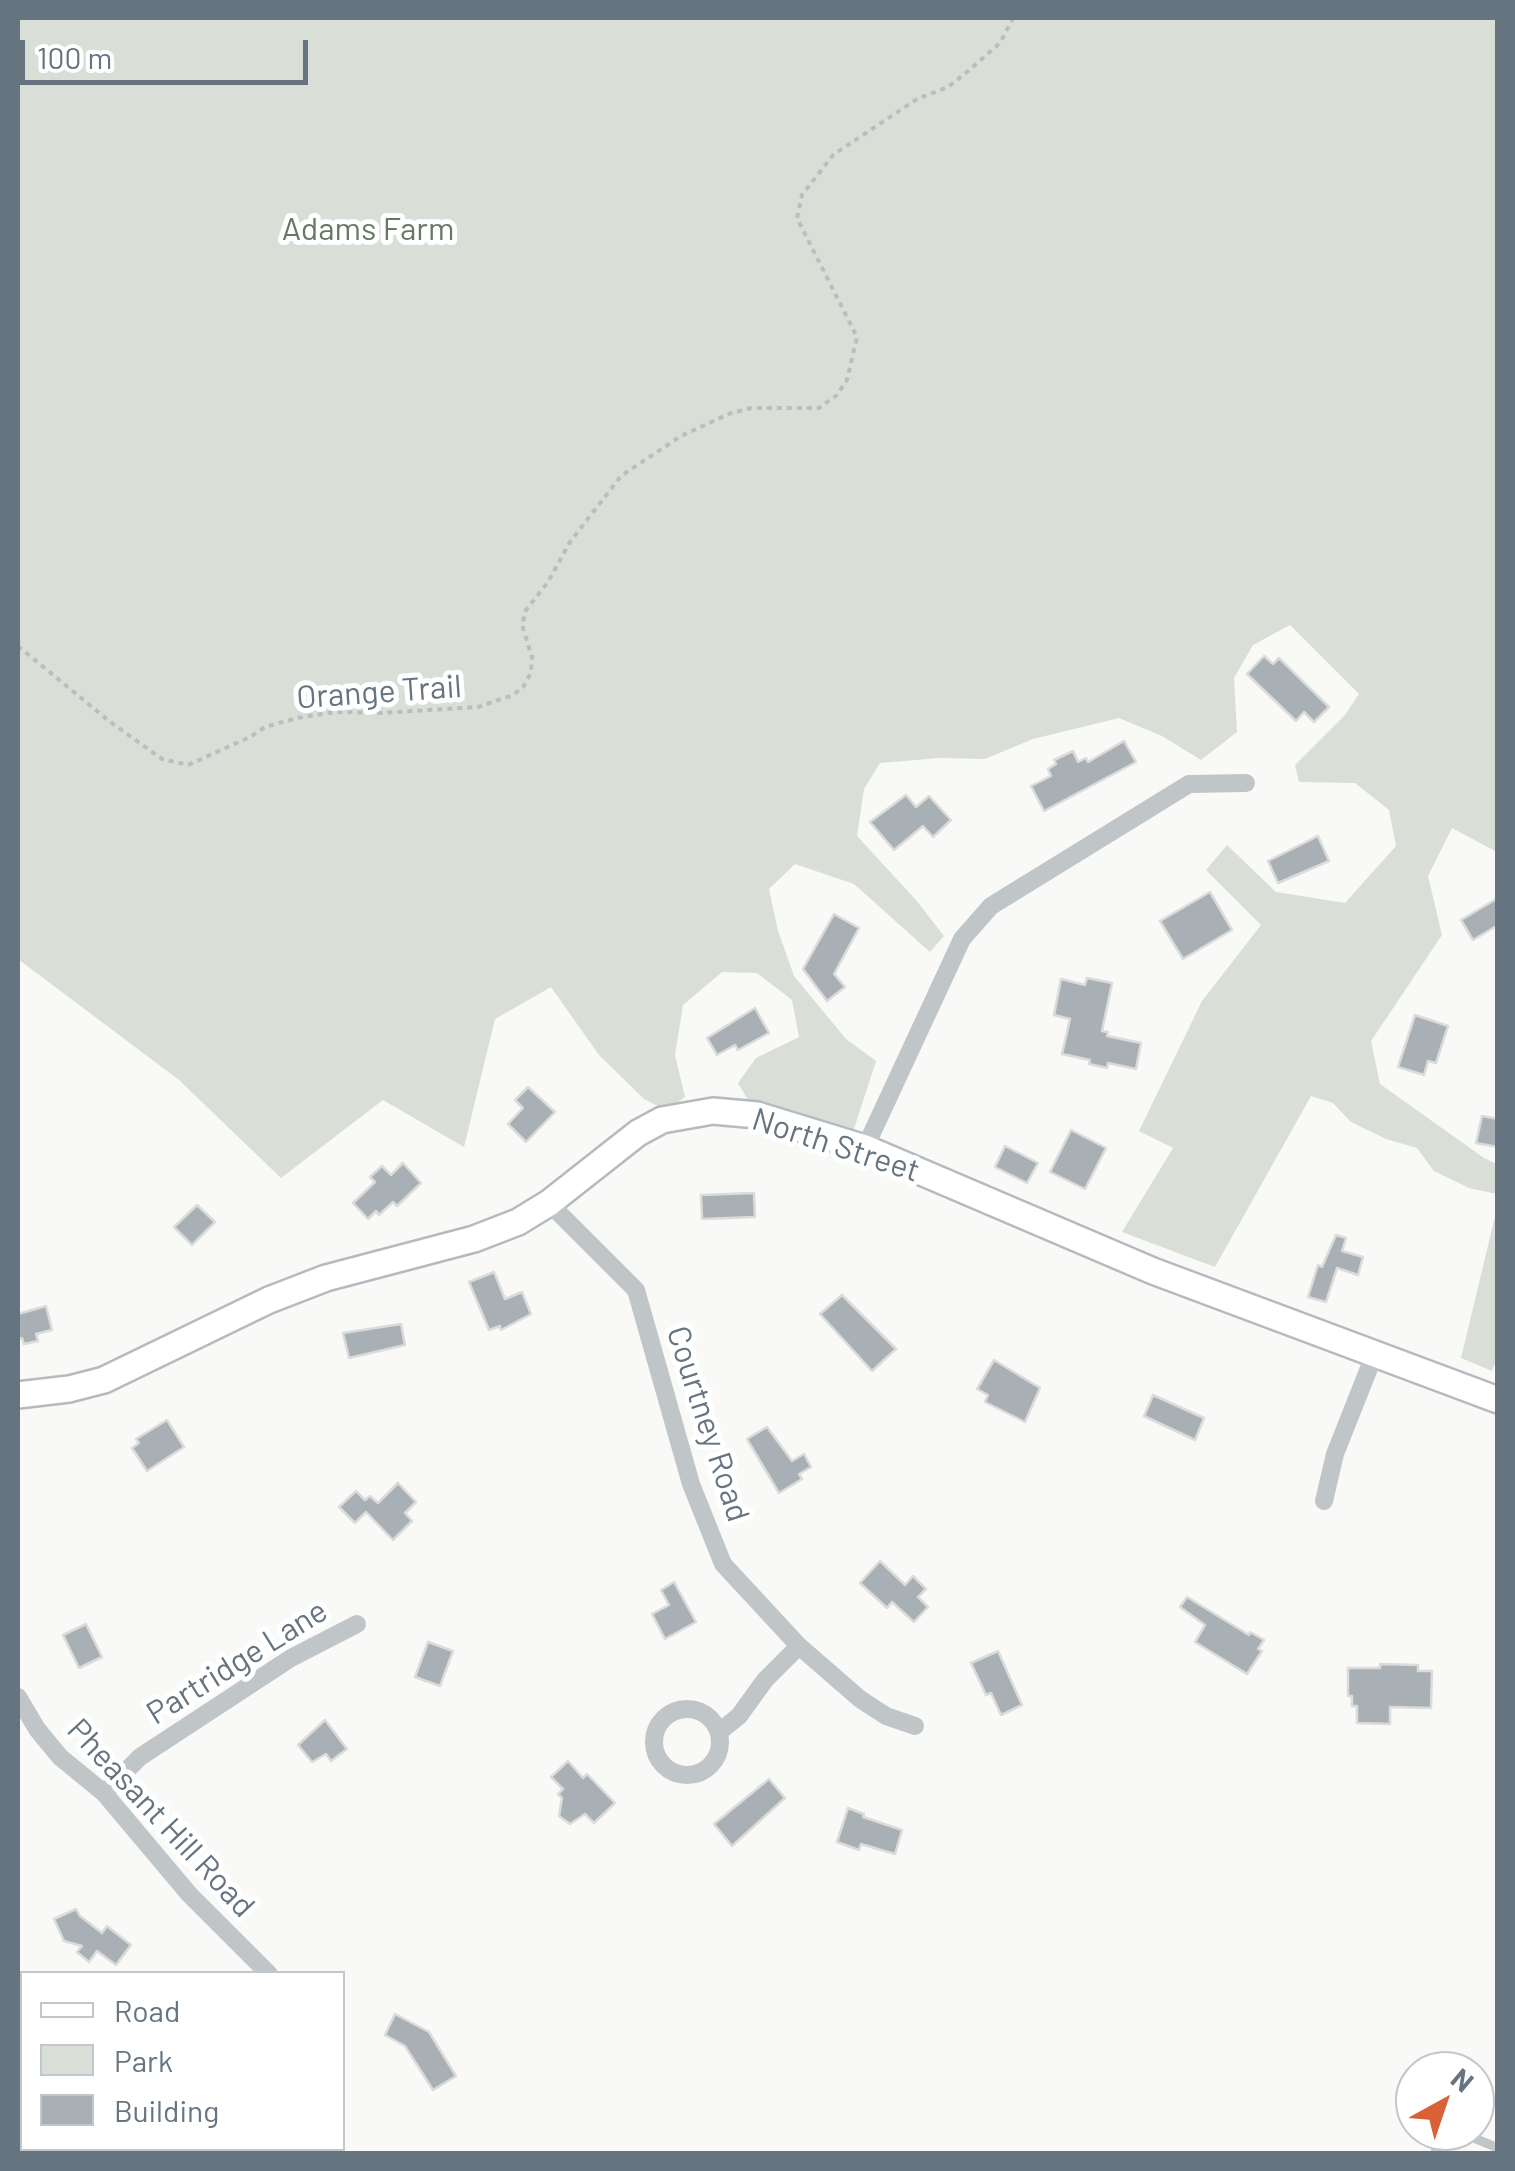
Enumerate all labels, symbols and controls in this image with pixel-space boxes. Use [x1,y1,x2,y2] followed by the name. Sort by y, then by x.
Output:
[25,20,312,82] scale bar
[37,39,112,75] text: 100 m
[282,210,454,248] park label: Adams Farm
[295,667,463,717] street label: Orange Trail
[747,1100,925,1190] street label: North Street
[658,1321,758,1527] street label: Courtney Road
[140,1591,334,1733] street label: Partridge Lane
[59,1711,263,1925] street label: Pheasant Hill Road
[20,1971,345,2151] legend
[114,1992,180,2028] text: Road
[114,2042,173,2078] text: Park
[1395,2051,1495,2151] north arrow
[1445,2061,1481,2099] text: N
[114,2092,219,2128] text: Building

